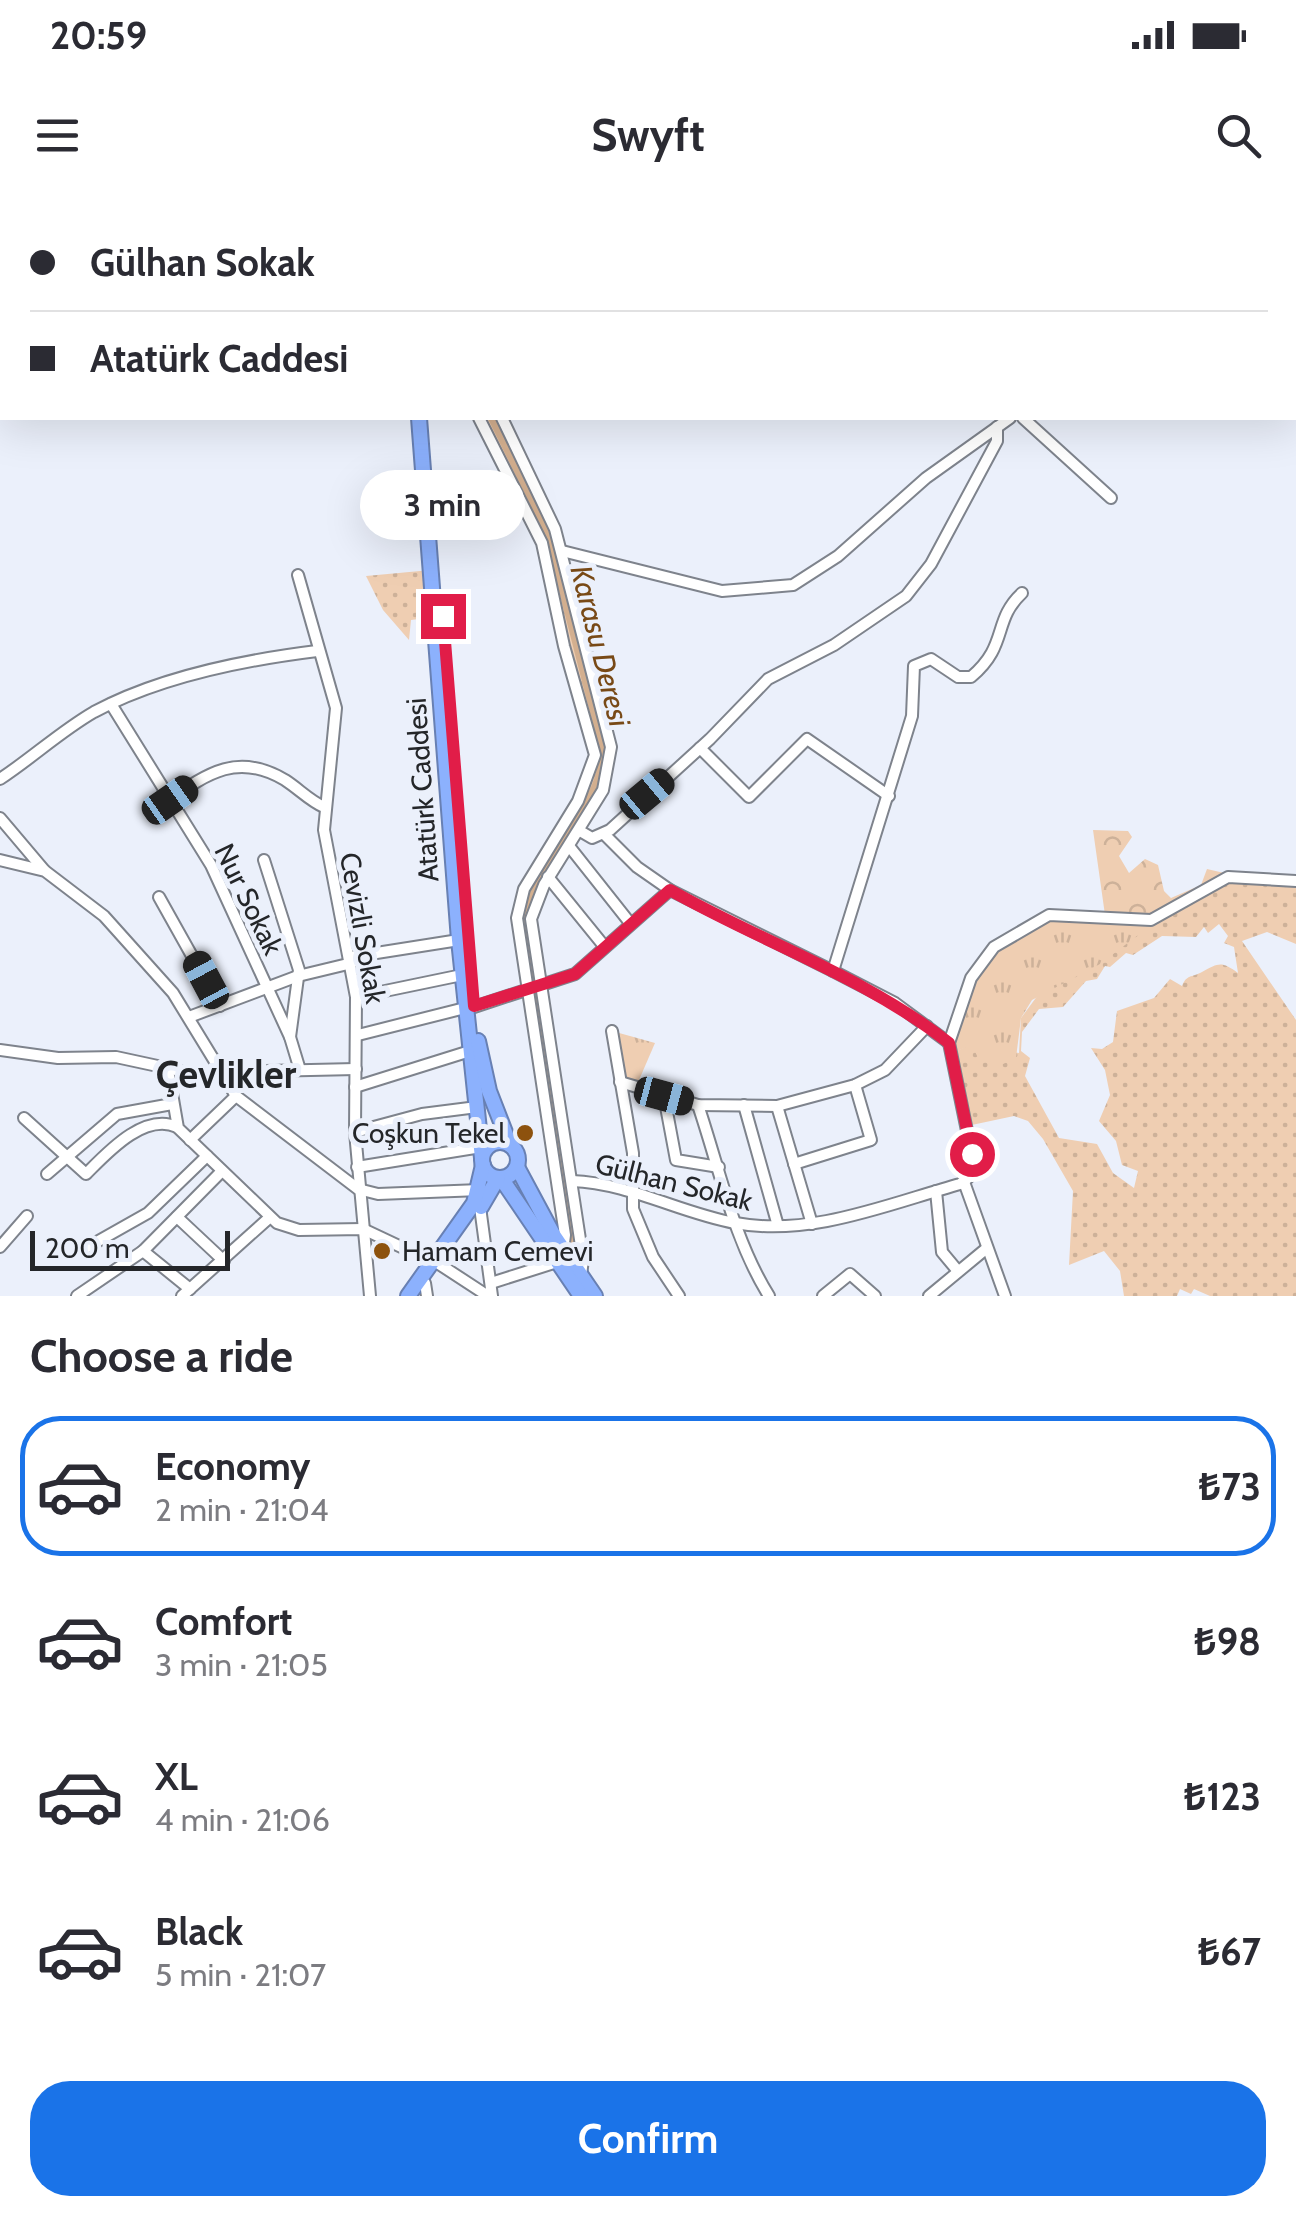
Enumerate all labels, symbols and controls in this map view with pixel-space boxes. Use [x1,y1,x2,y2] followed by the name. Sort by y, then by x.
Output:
[50,12,147,59] text: 20:59
[30,108,85,163] icon: menu
[591,108,705,162] text: Swyft
[1211,108,1266,163] icon: search
[90,239,315,286] text: Gülhan Sokak
[90,335,348,382] text: Atatürk Caddesi
[360,471,526,541] callout: 3 min
[404,485,481,524] text: 3 min
[563,561,639,731] water label: Karasu Deresi
[421,594,466,639] route end
[399,697,445,883] street label: Atatürk Caddesi
[614,763,680,825] car
[137,771,203,829] car
[208,838,291,960] street label: Nur Sokak
[333,850,393,1007] street label: Cevizli Sokak
[179,946,233,1014] car
[156,1051,297,1098] district label: Çevlikler
[631,1074,697,1118] car
[352,1116,505,1150] place label: Coşkun Tekel
[514,1122,536,1144] marker: Coşkun Tekel
[950,1132,995,1177] route start
[592,1146,756,1218] street label: Gülhan Sokak
[30,1226,230,1270] scale bar
[45,1231,130,1265] text: 200 m
[402,1234,593,1268] place label: Hamam Cemevi
[371,1240,393,1262] marker: Hamam Cemevi
[30,1329,293,1383] text: Choose a ride
[35,1441,125,1531] icon: car
[155,1443,310,1490] text: Economy
[1199,1463,1261,1510] text: ₺73
[155,1490,328,1529] text: 2 min · 21:04
[35,1596,125,1686] icon: car
[155,1598,292,1645] text: Comfort
[1194,1618,1261,1665] text: ₺98
[155,1645,328,1684] text: 3 min · 21:05
[35,1751,125,1841] icon: car
[155,1753,198,1800] text: XL
[1184,1773,1261,1820] text: ₺123
[155,1800,330,1839] text: 4 min · 21:06
[35,1906,125,1996] icon: car
[155,1908,243,1955] text: Black
[1198,1928,1261,1975] text: ₺67
[155,1955,326,1994] text: 5 min · 21:07
[30,2081,1266,2196] button: Confirm

